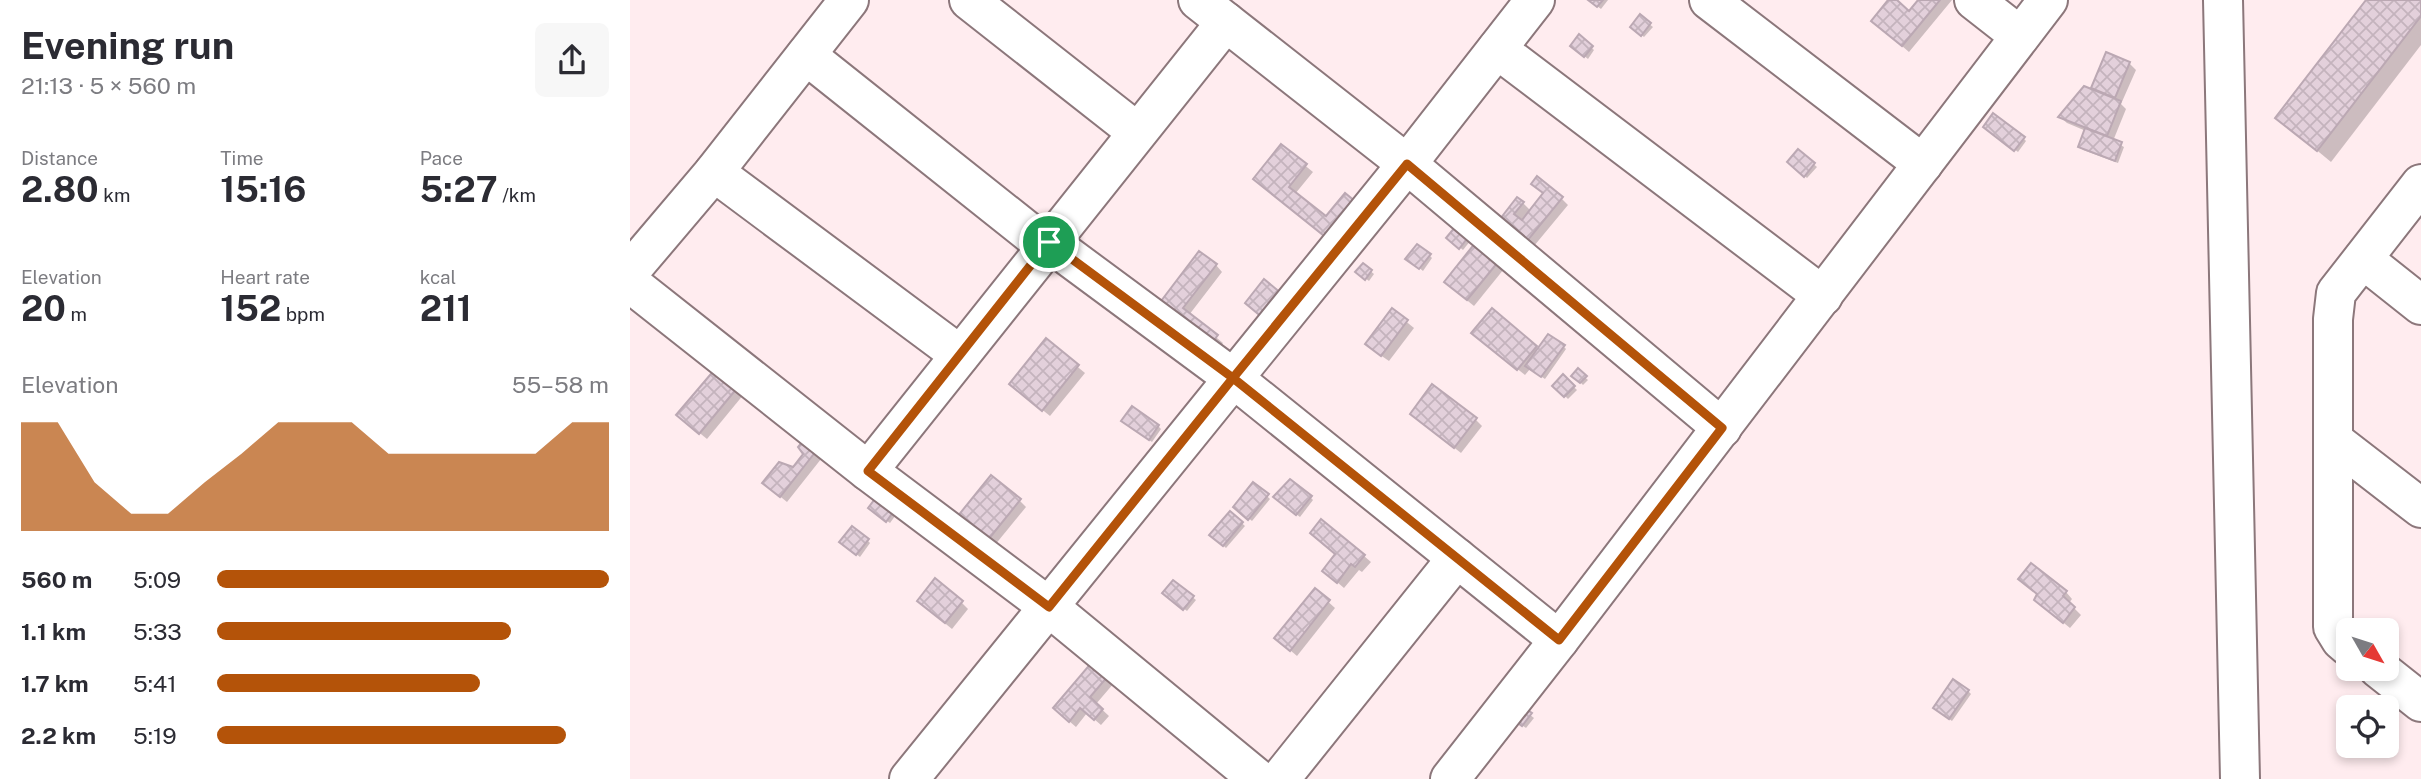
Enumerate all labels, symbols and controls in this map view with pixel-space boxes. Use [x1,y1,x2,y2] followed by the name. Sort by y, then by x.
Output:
[21,23,234,68] text: Evening run
[535,23,609,97] button: share
[21,72,196,99] text: 21:13 · 5 × 560 m
[21,147,98,169] text: Distance
[220,147,264,169] text: Time
[420,147,463,169] text: Pace
[21,169,99,210] text: 2.80
[220,169,306,210] text: 15:16
[420,169,498,210] text: 5:27
[99,184,130,206] text: km
[498,184,536,206] text: /km
[1019,212,1079,272] pin
[1030,223,1068,261] icon: arrive
[21,266,102,288] text: Elevation
[220,266,310,288] text: Heart rate
[420,266,456,288] text: kcal
[21,288,66,329] text: 20
[220,288,281,329] text: 152
[420,288,472,329] text: 211
[66,303,87,325] text: m
[281,303,325,325] text: bpm
[21,371,119,398] text: Elevation
[512,371,609,398] text: 55–58 m
[21,566,92,593] text: 560 m
[133,566,181,593] text: 5:09
[21,618,86,645] text: 1.1 km
[133,618,182,645] text: 5:33
[2336,618,2399,681] north arrow
[2336,618,2399,758] map controls
[21,670,89,697] text: 1.7 km
[133,670,177,697] text: 5:41
[2336,695,2399,758] button: locate
[21,722,96,749] text: 2.2 km
[133,722,177,749] text: 5:19

